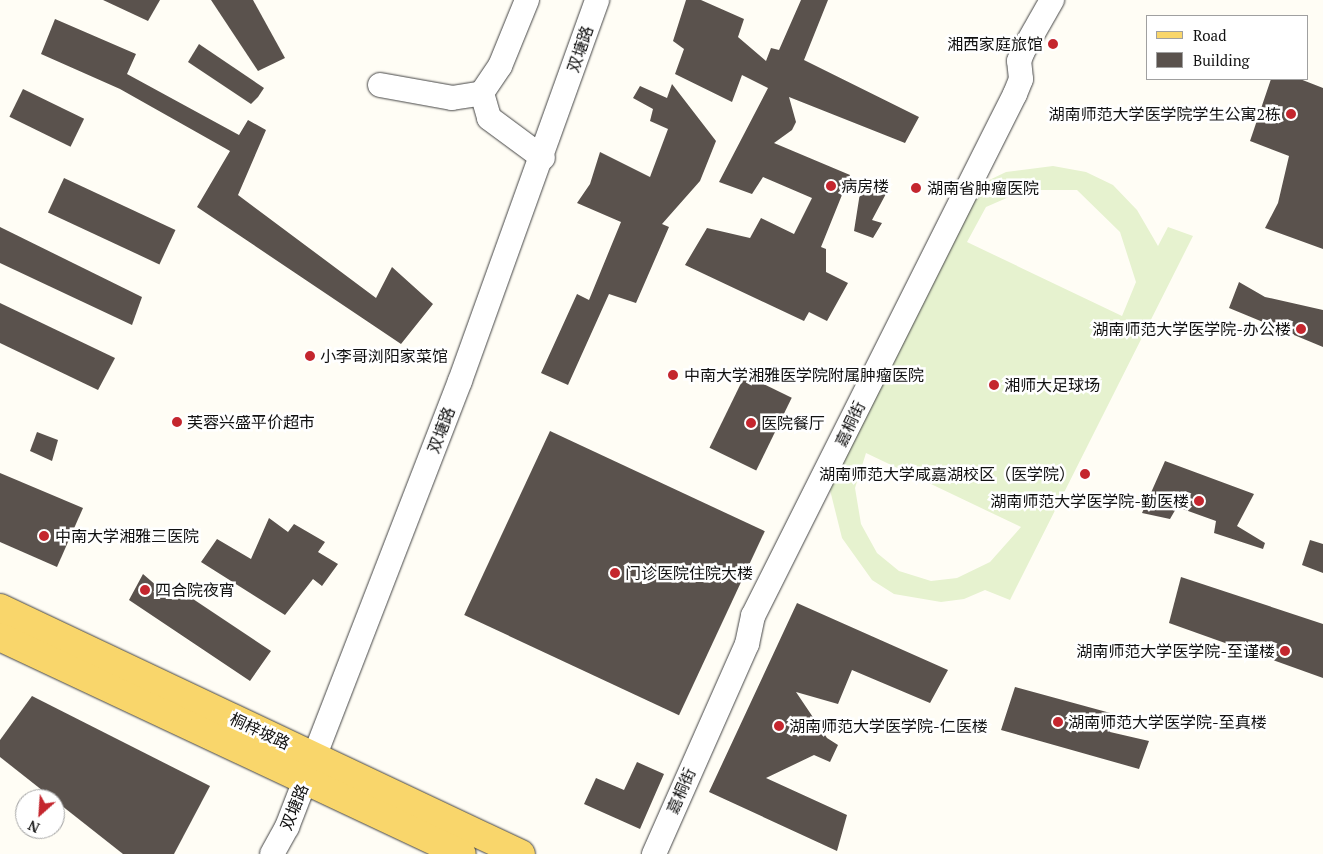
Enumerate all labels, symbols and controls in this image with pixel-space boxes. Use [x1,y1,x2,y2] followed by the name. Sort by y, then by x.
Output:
[1146,15,1308,80] legend
[563,23,597,75] street label: 双塘路
[1193,25,1226,45] text: Road
[947,34,1043,54] place label: 湘西家庭旅馆
[1047,38,1059,50] marker: 湘西家庭旅馆
[1193,50,1250,70] text: Building
[1048,104,1281,124] place label: 湖南师范大学医学院学生公寓2栋
[1285,108,1297,120] marker: 湖南师范大学医学院学生公寓2栋
[841,176,889,196] place label: 病房楼
[927,178,1039,198] place label: 湖南省肿瘤医院
[825,180,837,192] marker: 病房楼
[909,181,923,195] marker: 湖南省肿瘤医院
[1092,319,1291,339] place label: 湖南师范大学医学院-办公楼
[1295,323,1307,335] marker: 湖南师范大学医学院-办公楼
[320,346,448,366] place label: 小李哥浏阳家菜馆
[304,350,316,362] marker: 小李哥浏阳家菜馆
[684,365,924,385] place label: 中南大学湘雅医学院附属肿瘤医院
[666,368,680,382] marker: 中南大学湘雅医学院附属肿瘤医院
[1004,375,1100,395] place label: 湘师大足球场
[988,379,1000,391] marker: 湘师大足球场
[831,398,869,450] street label: 嘉桐街
[423,404,459,456] street label: 双塘路
[187,412,315,432] place label: 芙蓉兴盛平价超市
[761,413,825,433] place label: 医院餐厅
[171,416,183,428] marker: 芙蓉兴盛平价超市
[745,417,757,429] marker: 医院餐厅
[819,464,1075,484] place label: 湖南师范大学咸嘉湖校区（医学院）
[1079,468,1091,480] marker: 湖南师范大学咸嘉湖校区（医学院）
[990,491,1189,511] place label: 湖南师范大学医学院-勤医楼
[1193,495,1205,507] marker: 湖南师范大学医学院-勤医楼
[55,526,199,546] place label: 中南大学湘雅三医院
[37,529,51,543] marker: 中南大学湘雅三医院
[625,563,753,583] place label: 门诊医院住院大楼
[609,567,621,579] marker: 门诊医院住院大楼
[155,580,235,600] place label: 四合院夜宵
[139,584,151,596] marker: 四合院夜宵
[1076,641,1275,661] place label: 湖南师范大学医学院-至谨楼
[1279,645,1291,657] marker: 湖南师范大学医学院-至谨楼
[227,709,293,753] street label: 桐梓坡路
[1068,712,1267,732] place label: 湖南师范大学医学院-至真楼
[789,716,988,736] place label: 湖南师范大学医学院-仁医楼
[1052,716,1064,728] marker: 湖南师范大学医学院-至真楼
[773,720,785,732] marker: 湖南师范大学医学院-仁医楼
[662,765,700,817] street label: 嘉桐街
[276,781,312,833] street label: 双塘路
[15,789,65,839] north arrow
[25,816,43,838] text: N

